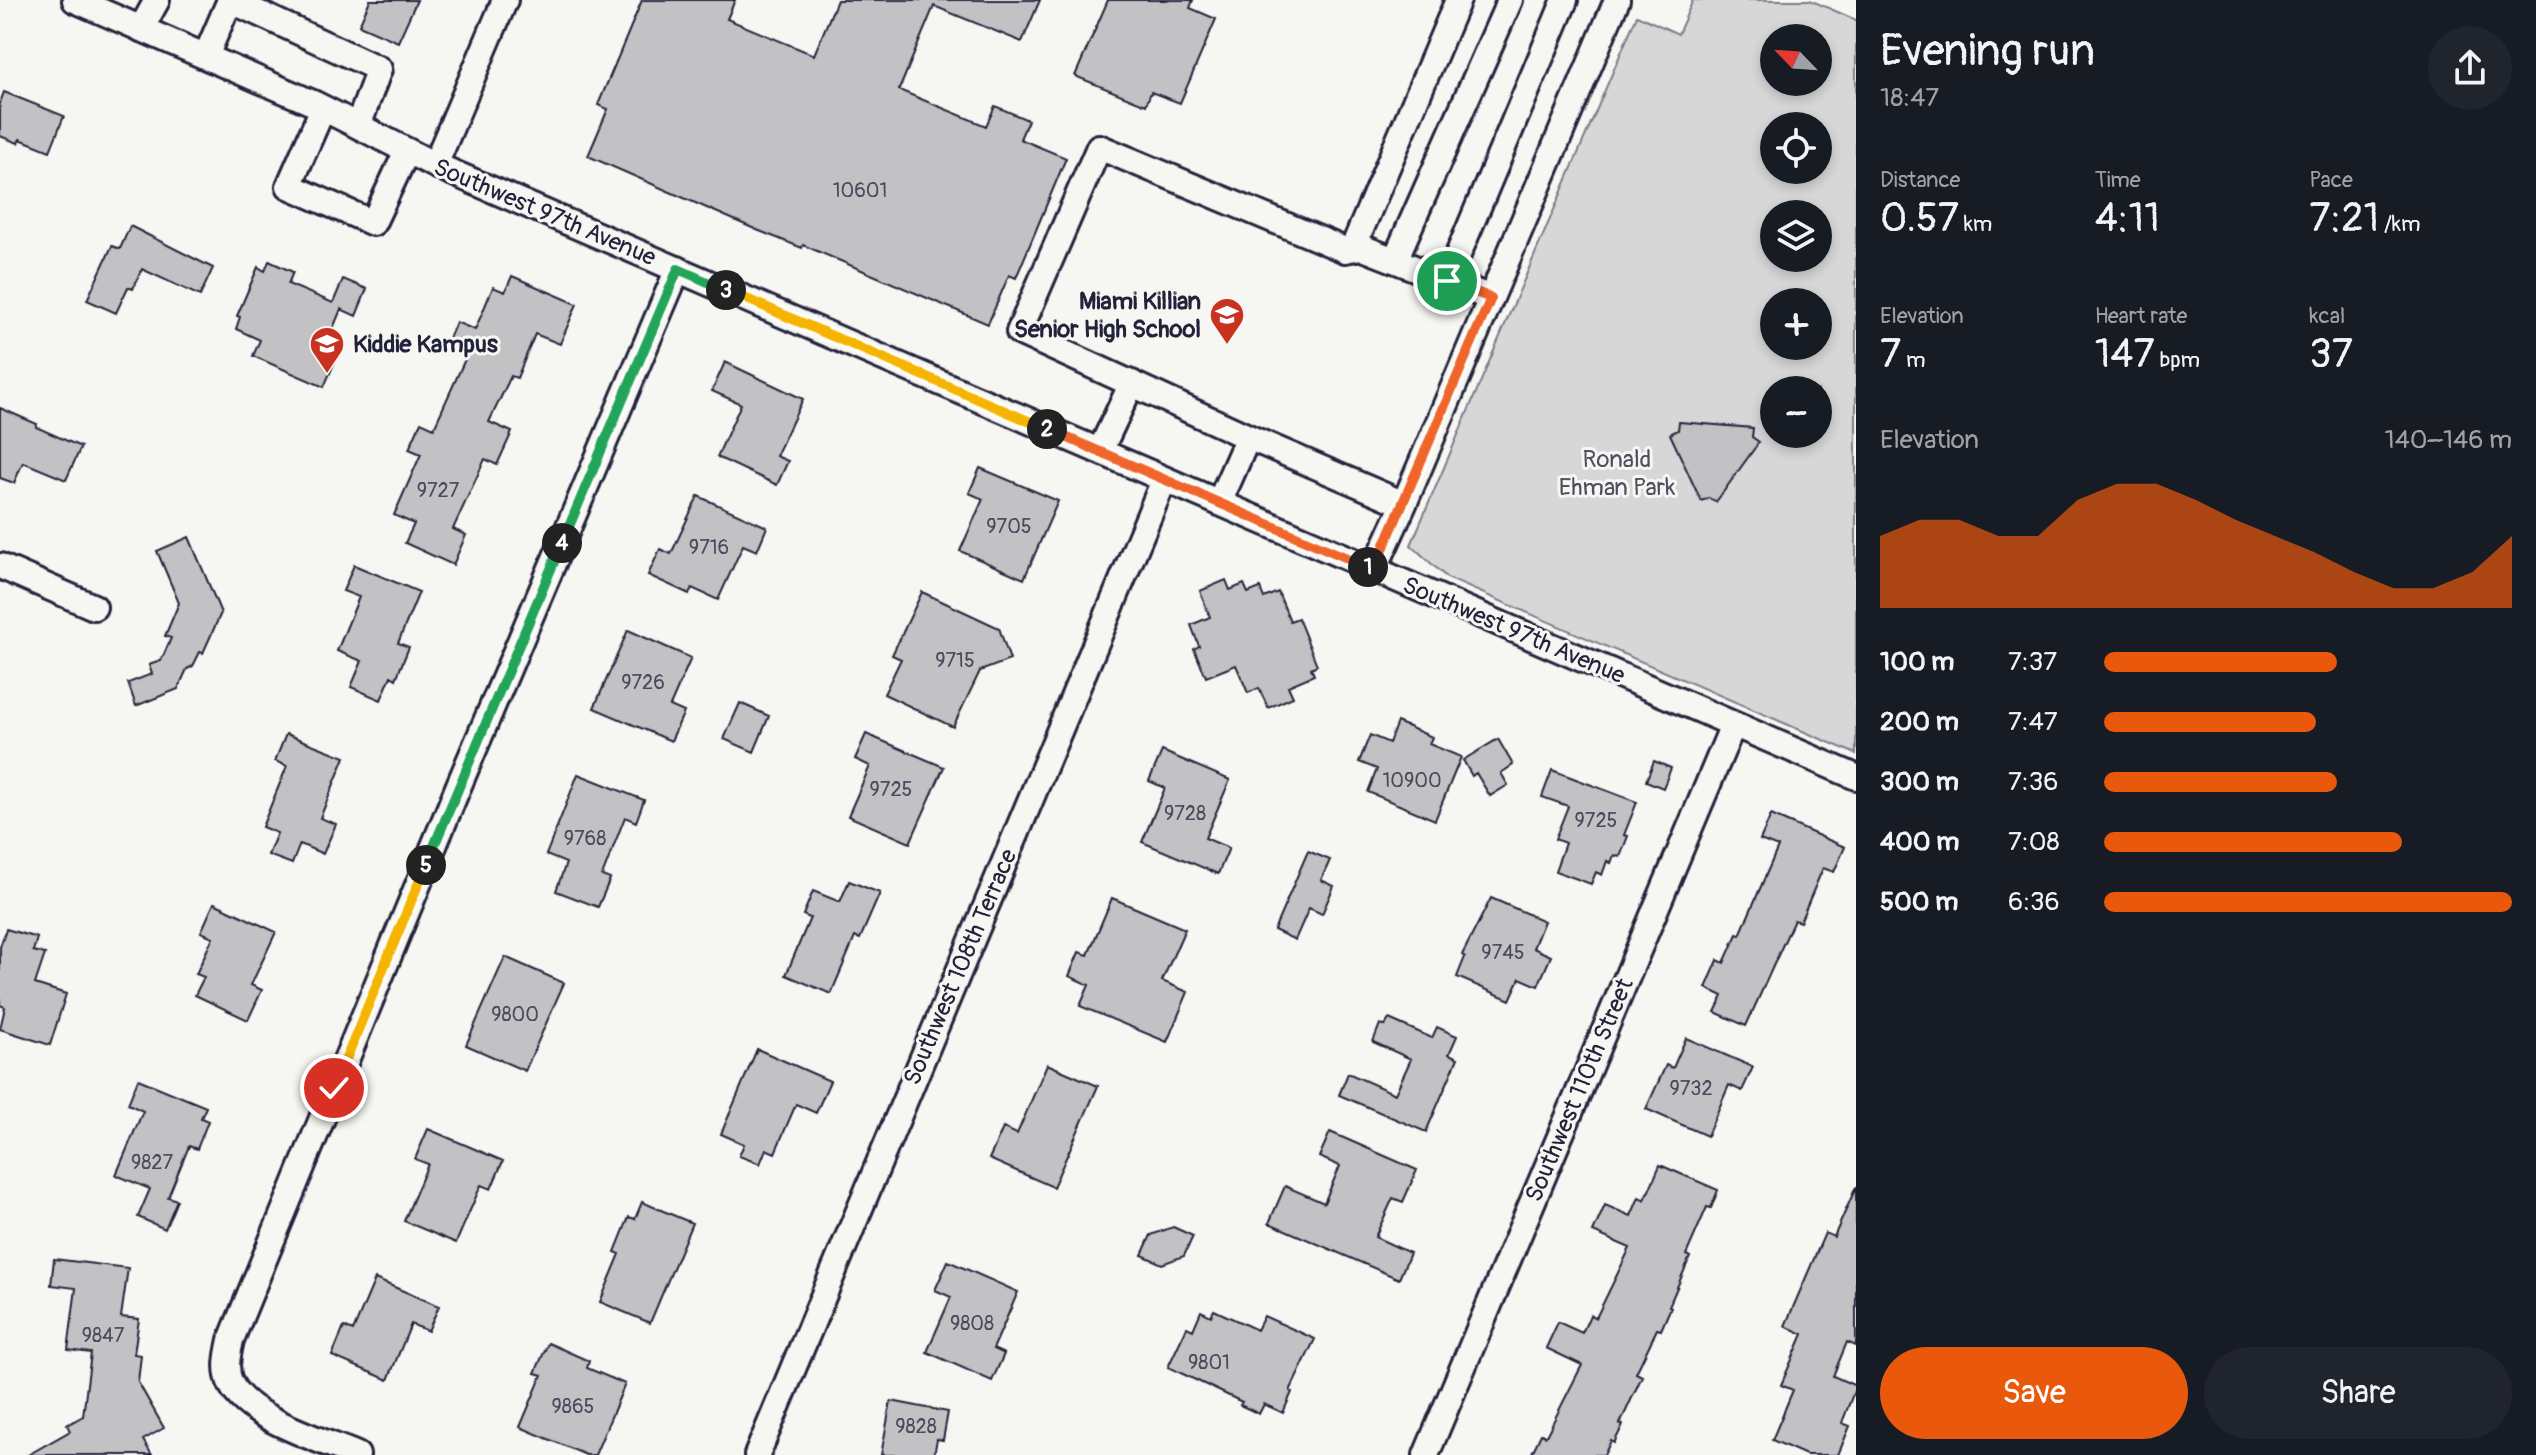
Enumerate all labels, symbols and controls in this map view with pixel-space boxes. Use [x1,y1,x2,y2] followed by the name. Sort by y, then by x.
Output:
[1760,24,1832,96] north arrow
[1760,24,1832,448] map controls
[1880,24,2095,79] text: Evening run
[2428,26,2512,110] button: share
[1880,82,1939,114] text: 18:47
[1760,112,1832,184] button: locate
[429,153,660,272] street label: Southwest 97th Avenue
[1880,166,1960,194] text: Distance
[2095,166,2141,194] text: Time
[2309,166,2353,194] text: Pace
[833,178,887,203] house number: 10601
[1880,194,1959,243] text: 0.57
[2095,194,2160,243] text: 4:11
[2309,194,2379,243] text: 7:21
[1760,200,1832,272] button: layers
[1959,210,1992,238] text: km
[2379,210,2421,238] text: /km
[1413,247,1481,315] pin
[1425,259,1469,303] icon: arrive
[706,270,746,310] pin: 3
[720,276,732,304] text: 3
[1014,287,1201,344] place label: Miami Killian Senior High School
[1760,288,1832,360] button: +
[1208,296,1246,346] school or university icon: Miami Killian Senior High School
[1880,302,1964,330] text: Elevation
[2095,302,2187,330] text: Heart rate
[2309,302,2345,330] text: kcal
[308,325,346,375] school or university icon: Kiddie Kampus
[353,330,498,359] place label: Kiddie Kampus
[1880,330,1901,379] text: 7
[2095,330,2155,379] text: 147
[2309,330,2353,379] text: 37
[1901,346,1925,374] text: m
[2155,346,2200,374] text: bpm
[1760,376,1832,448] button: −
[1027,409,1067,449] pin: 2
[1041,415,1053,443] text: 2
[1880,424,1979,456] text: Elevation
[2385,424,2512,456] text: 140–146 m
[1559,445,1675,502] park label: Ronald Ehman Park
[417,478,460,503] house number: 9727
[986,514,1032,539] house number: 9705
[542,523,582,563] pin: 4
[556,529,568,557] text: 4
[689,535,729,560] house number: 9716
[1348,547,1388,587] pin: 1
[1364,553,1372,581] text: 1
[1398,571,1629,690] street label: Southwest 97th Avenue
[1880,646,1954,678] text: 100 m
[2008,646,2057,678] text: 7:37
[935,648,975,673] house number: 9715
[621,670,665,695] house number: 9726
[1880,706,1959,738] text: 200 m
[2008,706,2058,738] text: 7:47
[1880,766,1959,798] text: 300 m
[2008,766,2058,798] text: 7:36
[1382,768,1442,793] house number: 10900
[870,777,912,802] house number: 9725
[1164,801,1206,826] house number: 9728
[1575,808,1617,833] house number: 9725
[564,826,606,851] house number: 9768
[1880,826,1959,858] text: 400 m
[2008,826,2060,858] text: 7:08
[406,845,446,885] pin: 5
[898,845,1023,1090] street label: Southwest 108th Terrace
[420,851,432,879] text: 5
[1880,886,1958,918] text: 500 m
[2008,886,2060,918] text: 6:36
[1481,940,1525,965] house number: 9745
[1519,974,1640,1206] street label: Southwest 110th Street
[491,1002,539,1027] house number: 9800
[300,1054,368,1122] pin
[312,1066,356,1110] icon: check
[1669,1076,1713,1101] house number: 9732
[131,1150,173,1175] house number: 9827
[950,1311,994,1336] house number: 9808
[82,1323,125,1348] house number: 9847
[1880,1347,2188,1439] button: Save
[2204,1347,2512,1439] button: Share
[1188,1350,1230,1375] house number: 9801
[552,1394,594,1419] house number: 9865
[895,1414,937,1439] house number: 9828

